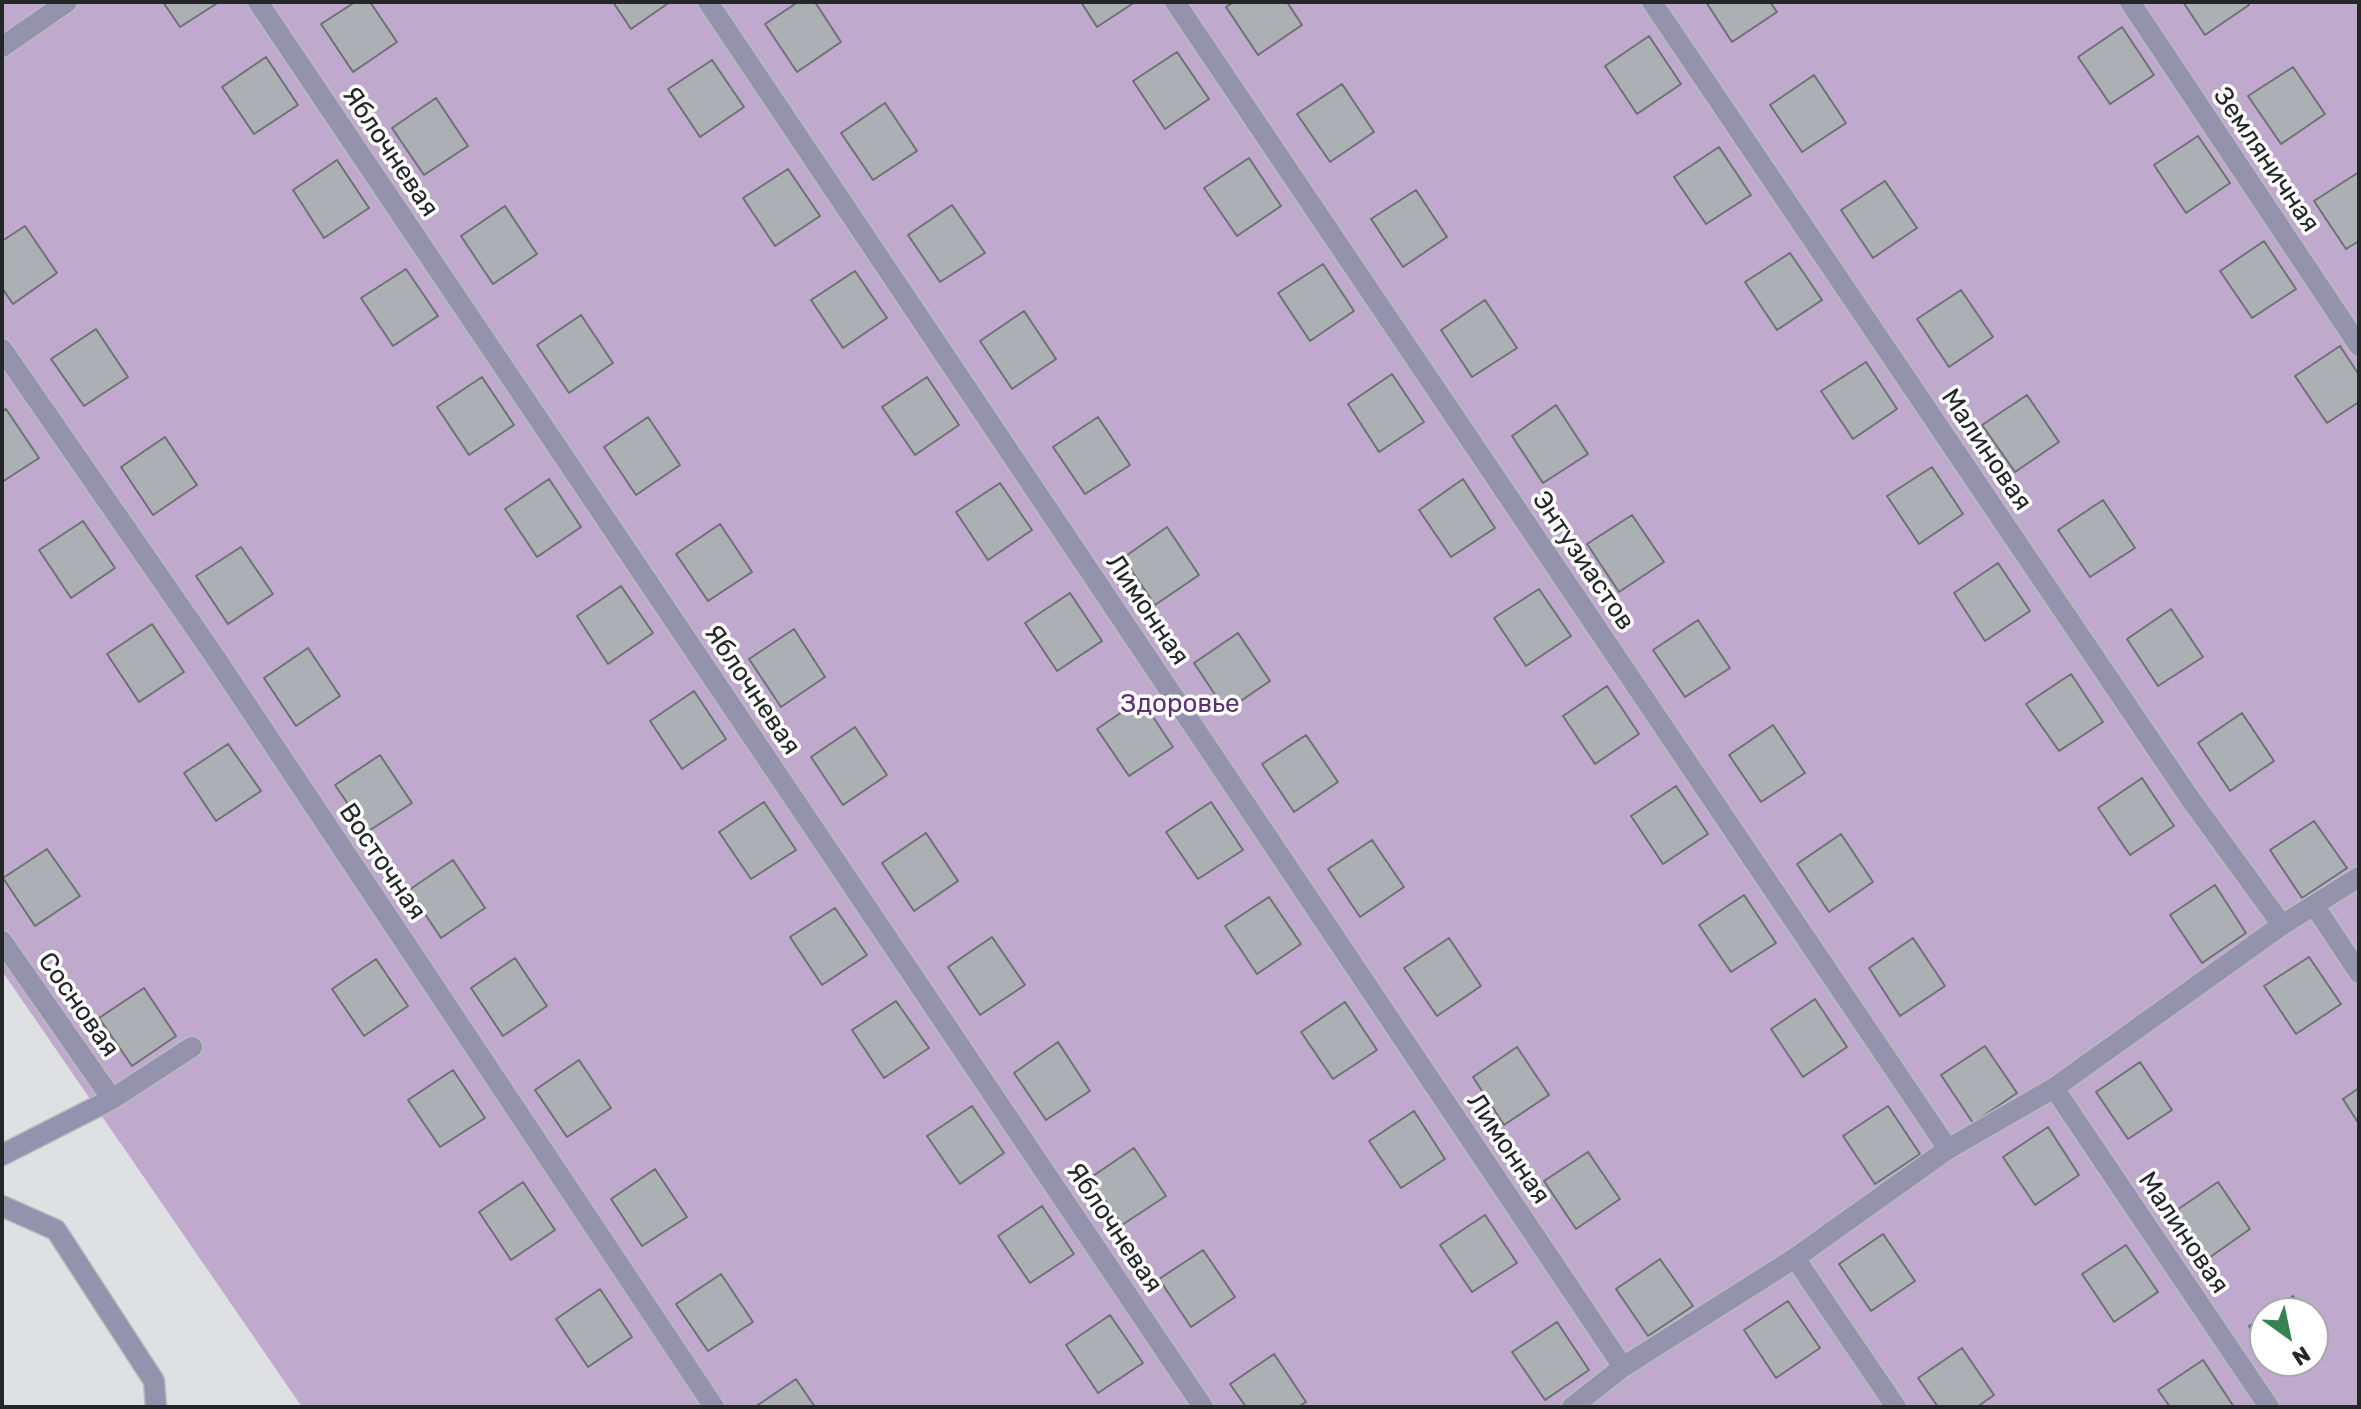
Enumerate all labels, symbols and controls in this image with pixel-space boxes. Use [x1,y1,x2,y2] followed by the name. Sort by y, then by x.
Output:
[335,81,445,223] street label: Яблочневая
[2206,82,2326,238] street label: Земляничная
[1934,383,2038,517] street label: Малиновая
[1525,486,1641,636] street label: Энтузиастов
[1099,549,1195,671] street label: Лимонная
[697,619,807,761] street label: Яблочневая
[1120,688,1240,720] park label: Здоровье
[332,798,432,926] street label: Восточная
[31,947,125,1063] street label: Сосновая
[1460,1088,1556,1210] street label: Лимонная
[1059,1157,1169,1299] street label: Яблочневая
[2131,1166,2235,1300] street label: Малиновая
[2249,1297,2329,1377] north arrow
[2287,1340,2315,1371] text: N

